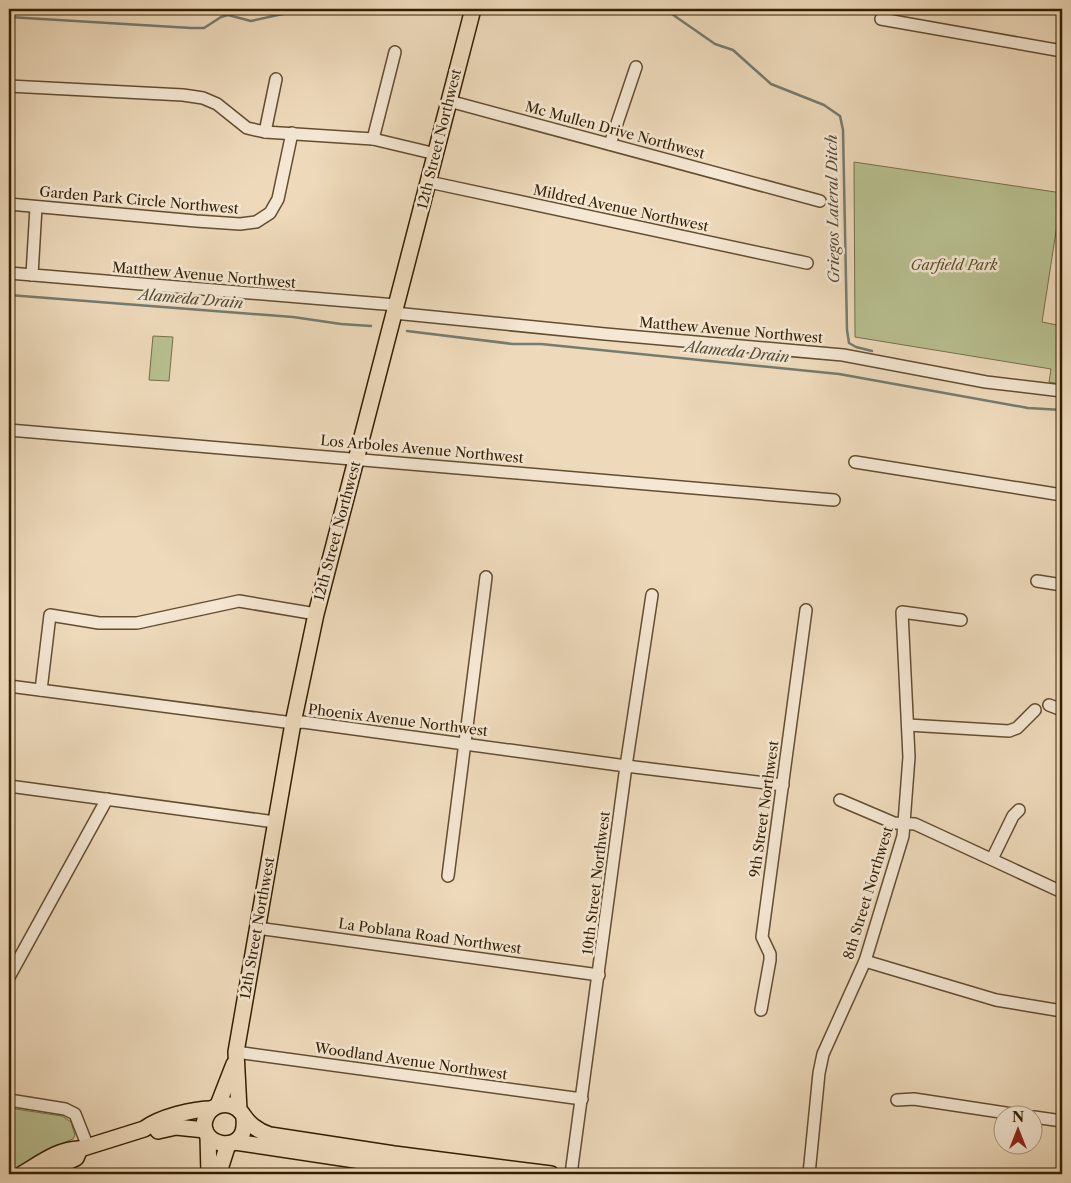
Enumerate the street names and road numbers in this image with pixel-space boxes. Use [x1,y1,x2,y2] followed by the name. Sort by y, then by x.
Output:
[413,67,465,211] street label: 12th Street Northwest
[523,97,707,163] street label: Mc Mullen Drive Northwest
[532,181,710,235] street label: Mildred Avenue Northwest
[39,182,239,218] street label: Garden Park Circle Northwest
[111,258,297,292] street label: Matthew Avenue Northwest
[638,313,824,347] street label: Matthew Avenue Northwest
[320,431,524,467] street label: Los Arboles Avenue Northwest
[310,459,364,603] street label: 12th Street Northwest
[307,700,489,740] street label: Phoenix Avenue Northwest
[745,739,783,879] street label: 9th Street Northwest
[578,810,614,956] street label: 10th Street Northwest
[839,824,897,962] street label: 8th Street Northwest
[236,856,278,1000] street label: 12th Street Northwest
[337,914,523,958] street label: La Poblana Road Northwest
[313,1038,509,1083] street label: Woodland Avenue Northwest

